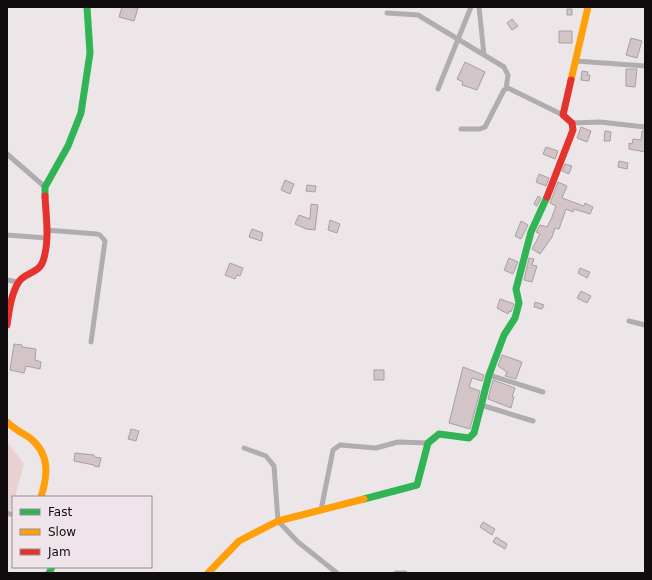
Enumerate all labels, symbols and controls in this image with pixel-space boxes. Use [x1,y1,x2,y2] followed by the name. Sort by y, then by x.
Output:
[12,496,152,568] legend
[48,505,72,519] text: Fast
[48,525,76,539] text: Slow
[47,545,71,559] text: Jam

